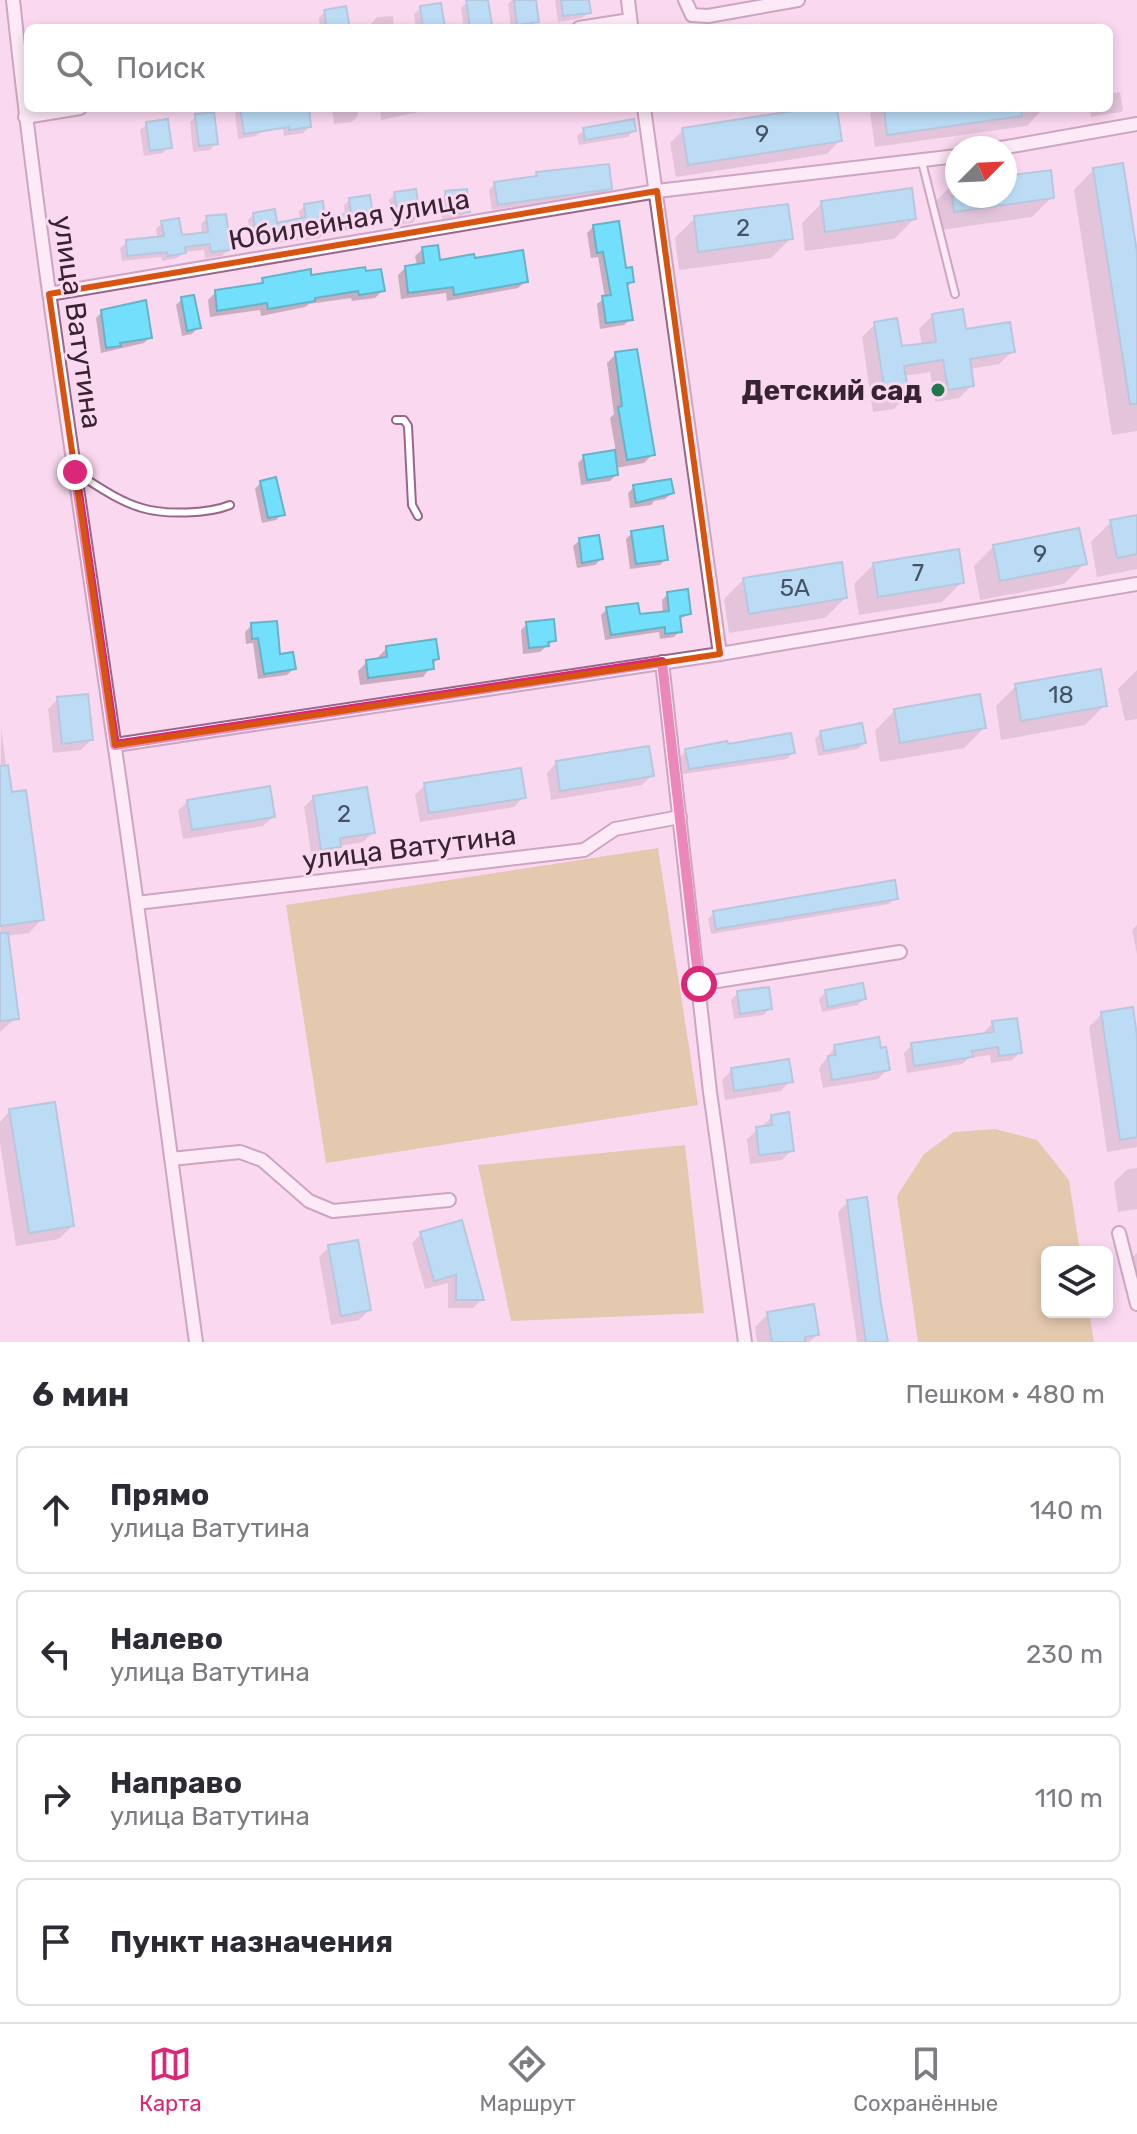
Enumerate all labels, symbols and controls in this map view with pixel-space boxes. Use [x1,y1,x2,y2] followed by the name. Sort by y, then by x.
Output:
[24,24,1113,112] search box
[52,46,96,90] icon: search
[116,50,206,86] text: Поиск
[755,120,769,148] house number: 9
[945,136,1017,208] north arrow
[226,182,472,257] street label: Юбилейная улица
[46,213,109,431] street label: улица Ватутина
[736,214,750,242] house number: 2
[742,374,922,407] place label: Детский сад
[929,381,947,399] marker: Детский сад
[57,454,93,490] route end
[1033,540,1047,568] house number: 9
[912,559,924,587] house number: 7
[780,574,810,602] house number: 5А
[1048,681,1074,709] house number: 18
[337,800,351,828] house number: 2
[300,818,518,877] street label: улица Ватутина
[681,966,717,1002] route start
[1041,1246,1113,1318] map controls
[1041,1246,1113,1318] button: layers
[32,1374,129,1415] text: 6 мин
[905,1379,1105,1410] text: Пешком · 480 m
[110,1477,209,1513] text: Прямо
[34,1488,78,1532] icon: ahead
[1030,1495,1103,1526] text: 140 m
[110,1513,310,1544] text: улица Ватутина
[110,1621,223,1657] text: Налево
[34,1632,78,1676] icon: left
[1026,1639,1103,1670] text: 230 m
[110,1657,310,1688] text: улица Ватутина
[110,1765,242,1801] text: Направо
[34,1776,78,1820] icon: right
[1035,1783,1103,1814] text: 110 m
[110,1801,310,1832] text: улица Ватутина
[34,1920,78,1964] icon: arrive
[110,1924,393,1960] text: Пункт назначения
[139,2042,202,2117] tab: Карта
[479,2042,575,2117] tab: Маршрут
[853,2042,998,2117] tab: Сохранённые

